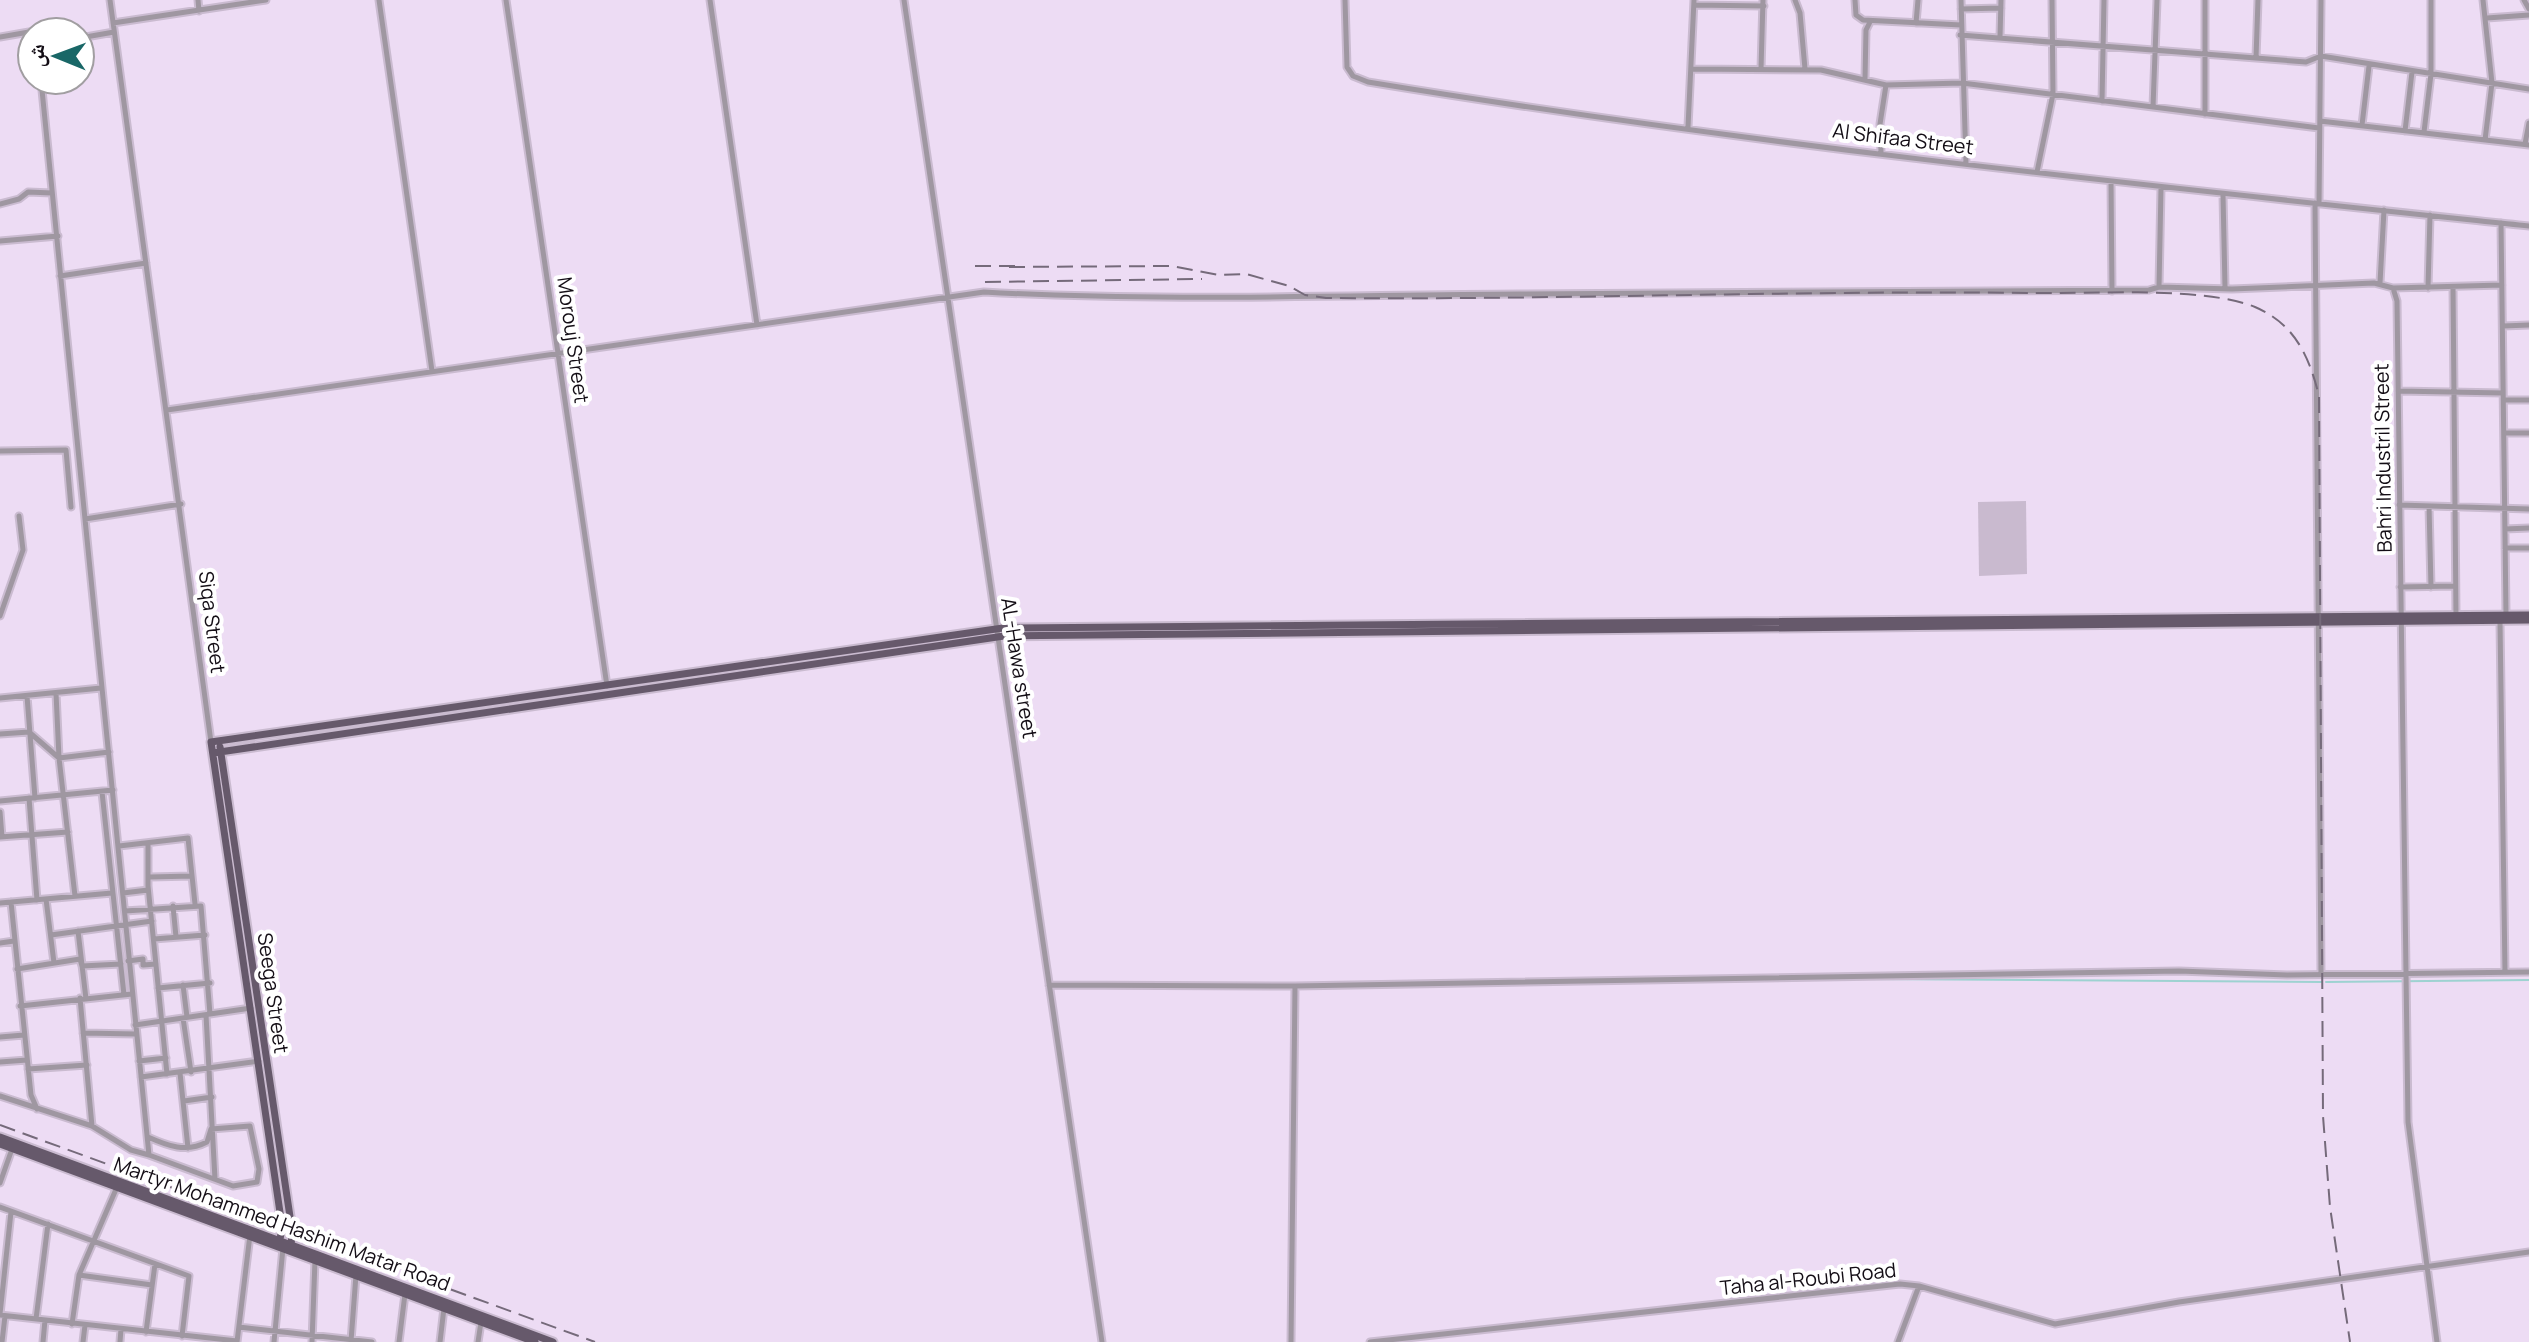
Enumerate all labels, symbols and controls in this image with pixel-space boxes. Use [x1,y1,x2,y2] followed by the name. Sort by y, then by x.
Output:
[16,16,96,96] north arrow
[21,44,51,68] text: ش
[1831,116,1975,161] street label: Al Shifaa Street
[551,275,596,405] street label: Morouj Street
[2367,363,2398,553] street label: Bahri Industril Street
[193,569,232,675] street label: Siqa Street
[995,595,1044,740] street label: AL-Hawa street
[252,931,295,1055] street label: Seega Street
[110,1150,454,1297] street label: Martyr Mohammed Hashim Matar Road
[1718,1256,1897,1301] street label: Taha al-Roubi Road

